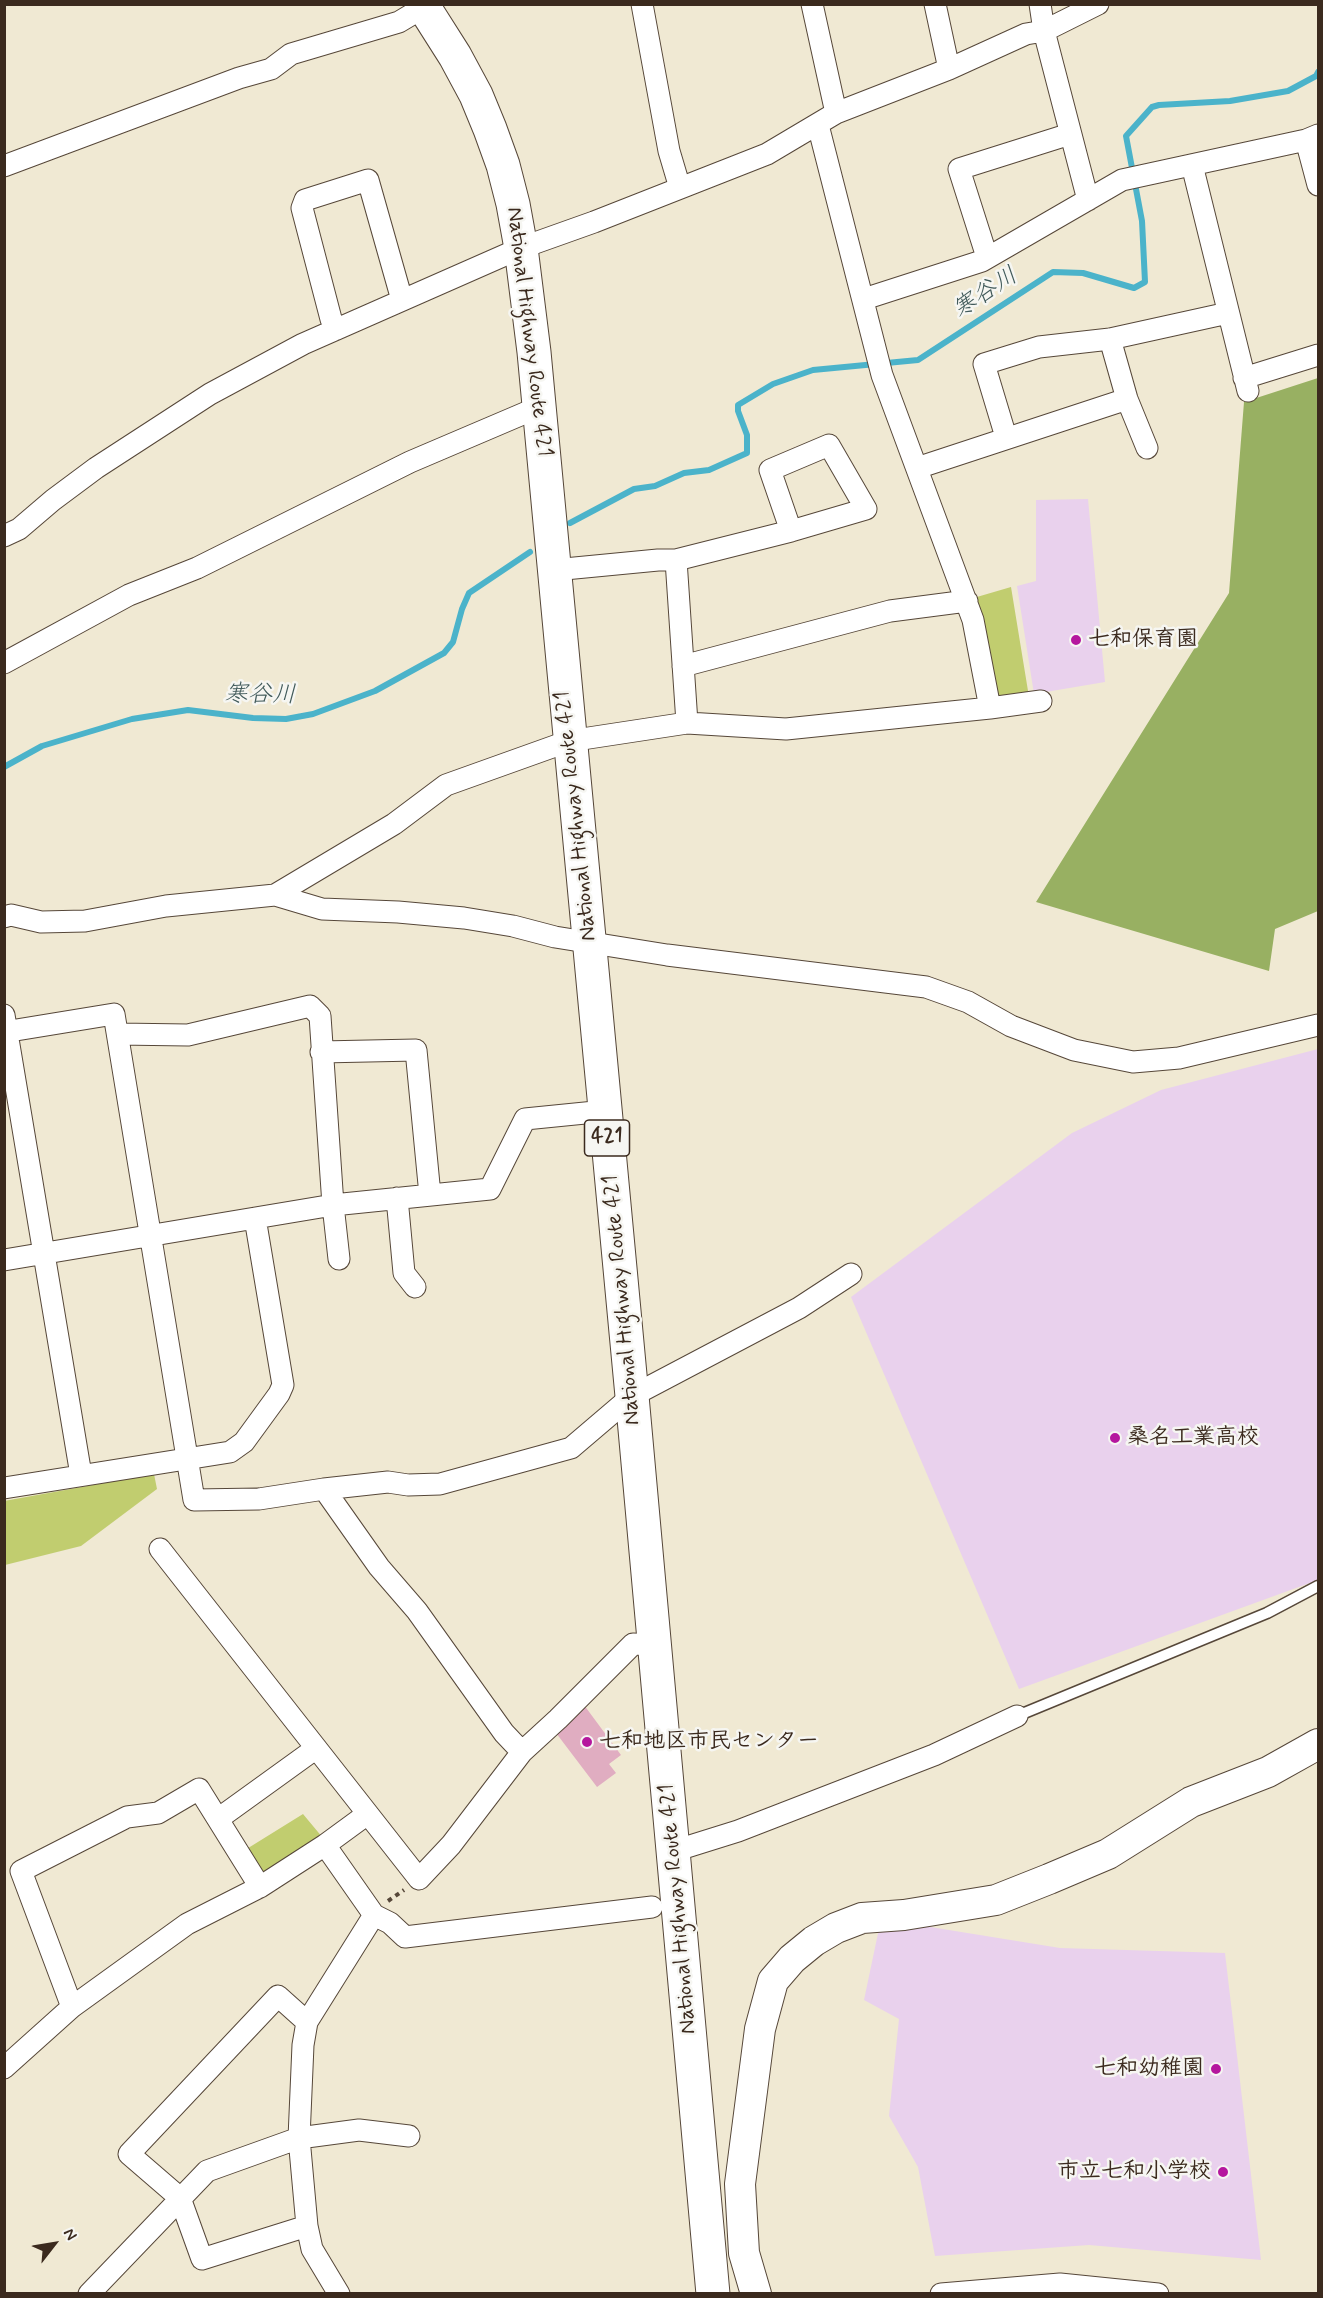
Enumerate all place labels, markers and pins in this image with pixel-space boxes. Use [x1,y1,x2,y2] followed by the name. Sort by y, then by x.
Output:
[1088,627,1198,653] place label: 七和保育園
[1069,633,1083,647] marker: 七和保育園
[1127,1425,1259,1451] place label: 桑名工業高校
[1108,1431,1122,1445] marker: 桑名工業高校
[599,1729,819,1755] place label: 七和地区市民センター
[580,1735,594,1749] marker: 七和地区市民センター
[1094,2056,1204,2082] place label: 七和幼稚園
[1209,2062,1223,2076] marker: 七和幼稚園
[1057,2159,1211,2185] place label: 市立七和小学校
[1216,2165,1230,2179] marker: 市立七和小学校

